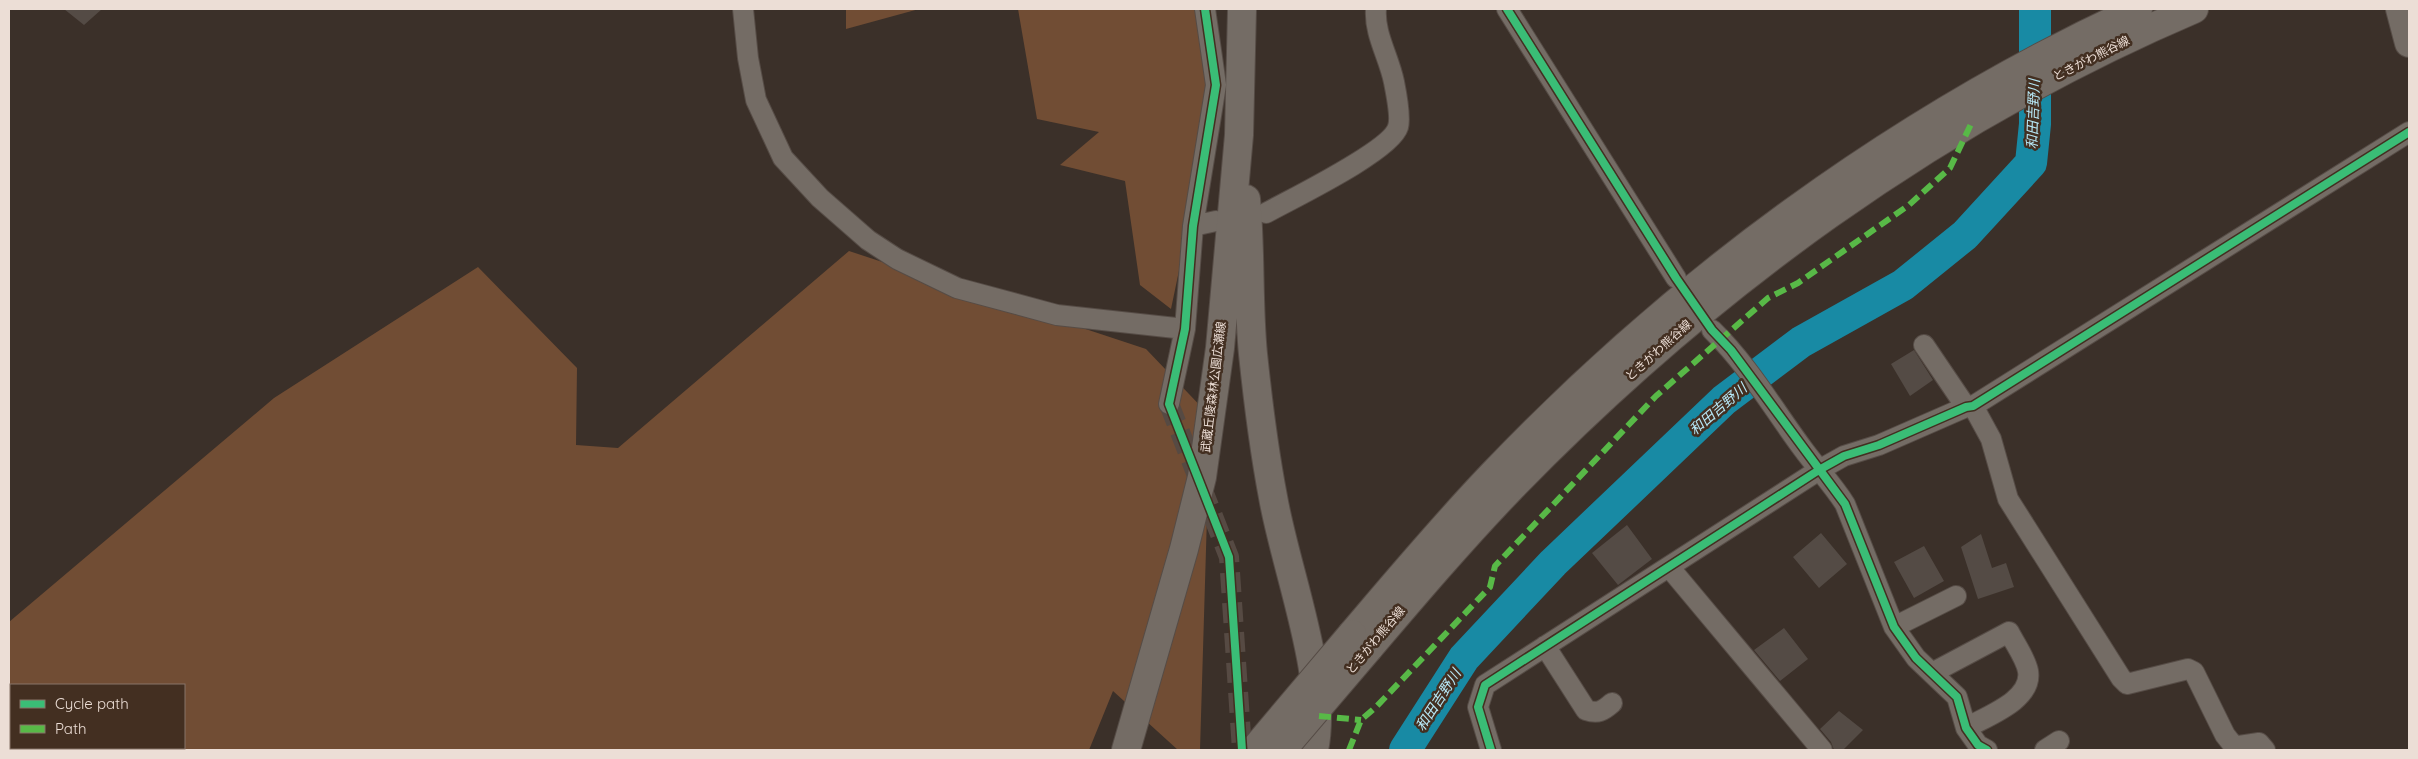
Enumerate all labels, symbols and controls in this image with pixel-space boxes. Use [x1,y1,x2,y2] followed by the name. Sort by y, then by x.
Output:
[2050,32,2132,84] street label: ときがわ熊谷線
[2023,77,2043,149] water label: 和田吉野川
[1622,316,1694,384] street label: ときがわ熊谷線
[1198,321,1228,453] street label: 武蔵丘陵森林公園広瀬線
[1686,378,1752,439] water label: 和田吉野川
[1342,603,1408,677] street label: ときがわ熊谷線
[1411,664,1466,734] water label: 和田吉野川
[10,684,185,749] legend
[55,694,129,713] text: Cycle path
[55,719,87,738] text: Path

